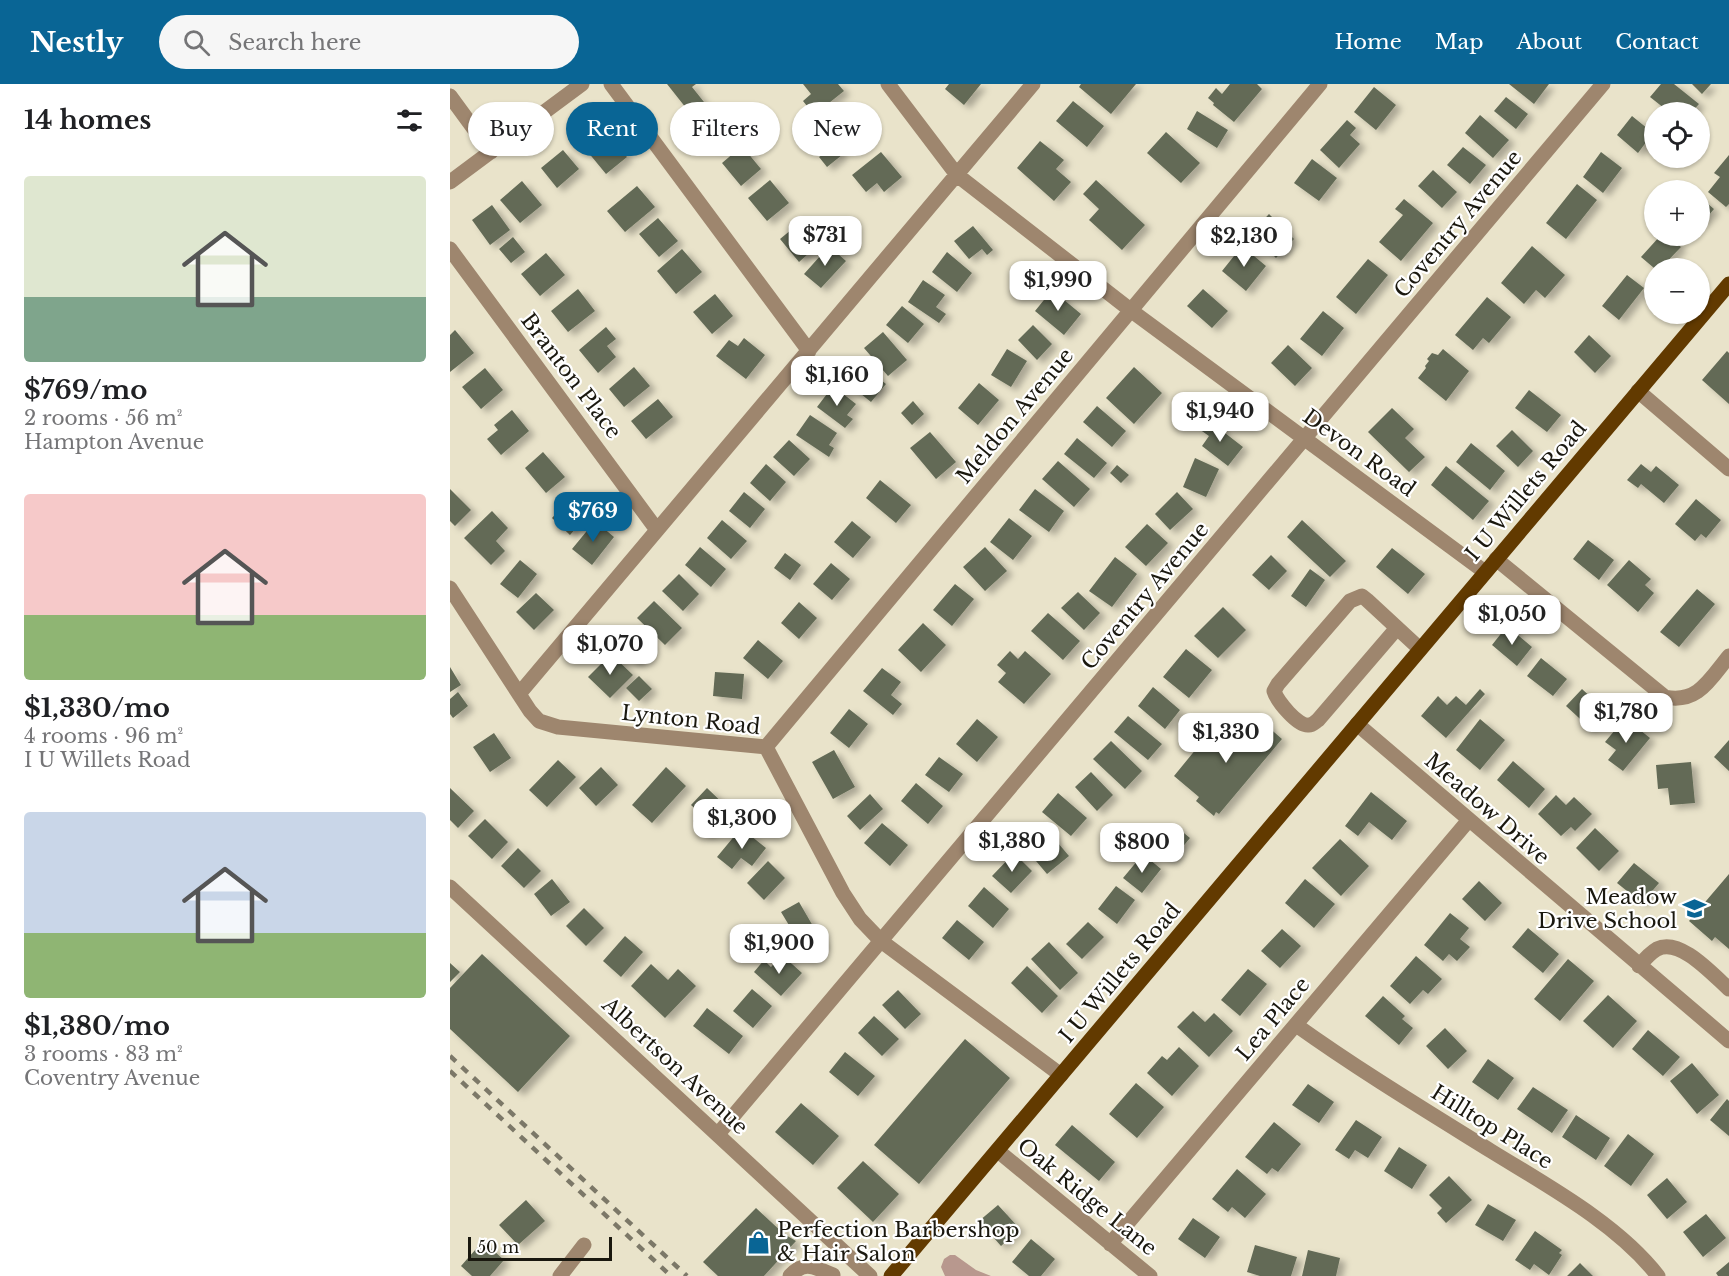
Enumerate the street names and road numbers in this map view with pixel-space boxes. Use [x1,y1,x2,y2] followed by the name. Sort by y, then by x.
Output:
[1389,145,1527,303] street label: Coventry Avenue
[515,308,627,444] street label: Branton Place
[951,343,1079,489] street label: Meldon Avenue
[1298,403,1420,503] street label: Devon Road
[1460,416,1592,566] street label: I U Willets Road
[1076,517,1214,675] street label: Coventry Avenue
[620,700,762,740] street label: Lynton Road
[1419,748,1555,870] street label: Meadow Drive
[1054,898,1186,1048] street label: I U Willets Road
[1231,972,1315,1066] street label: Lea Place
[596,991,753,1140] street label: Albertson Avenue
[1426,1079,1558,1175] street label: Hilltop Place
[1012,1133,1162,1261] street label: Oak Ridge Lane

